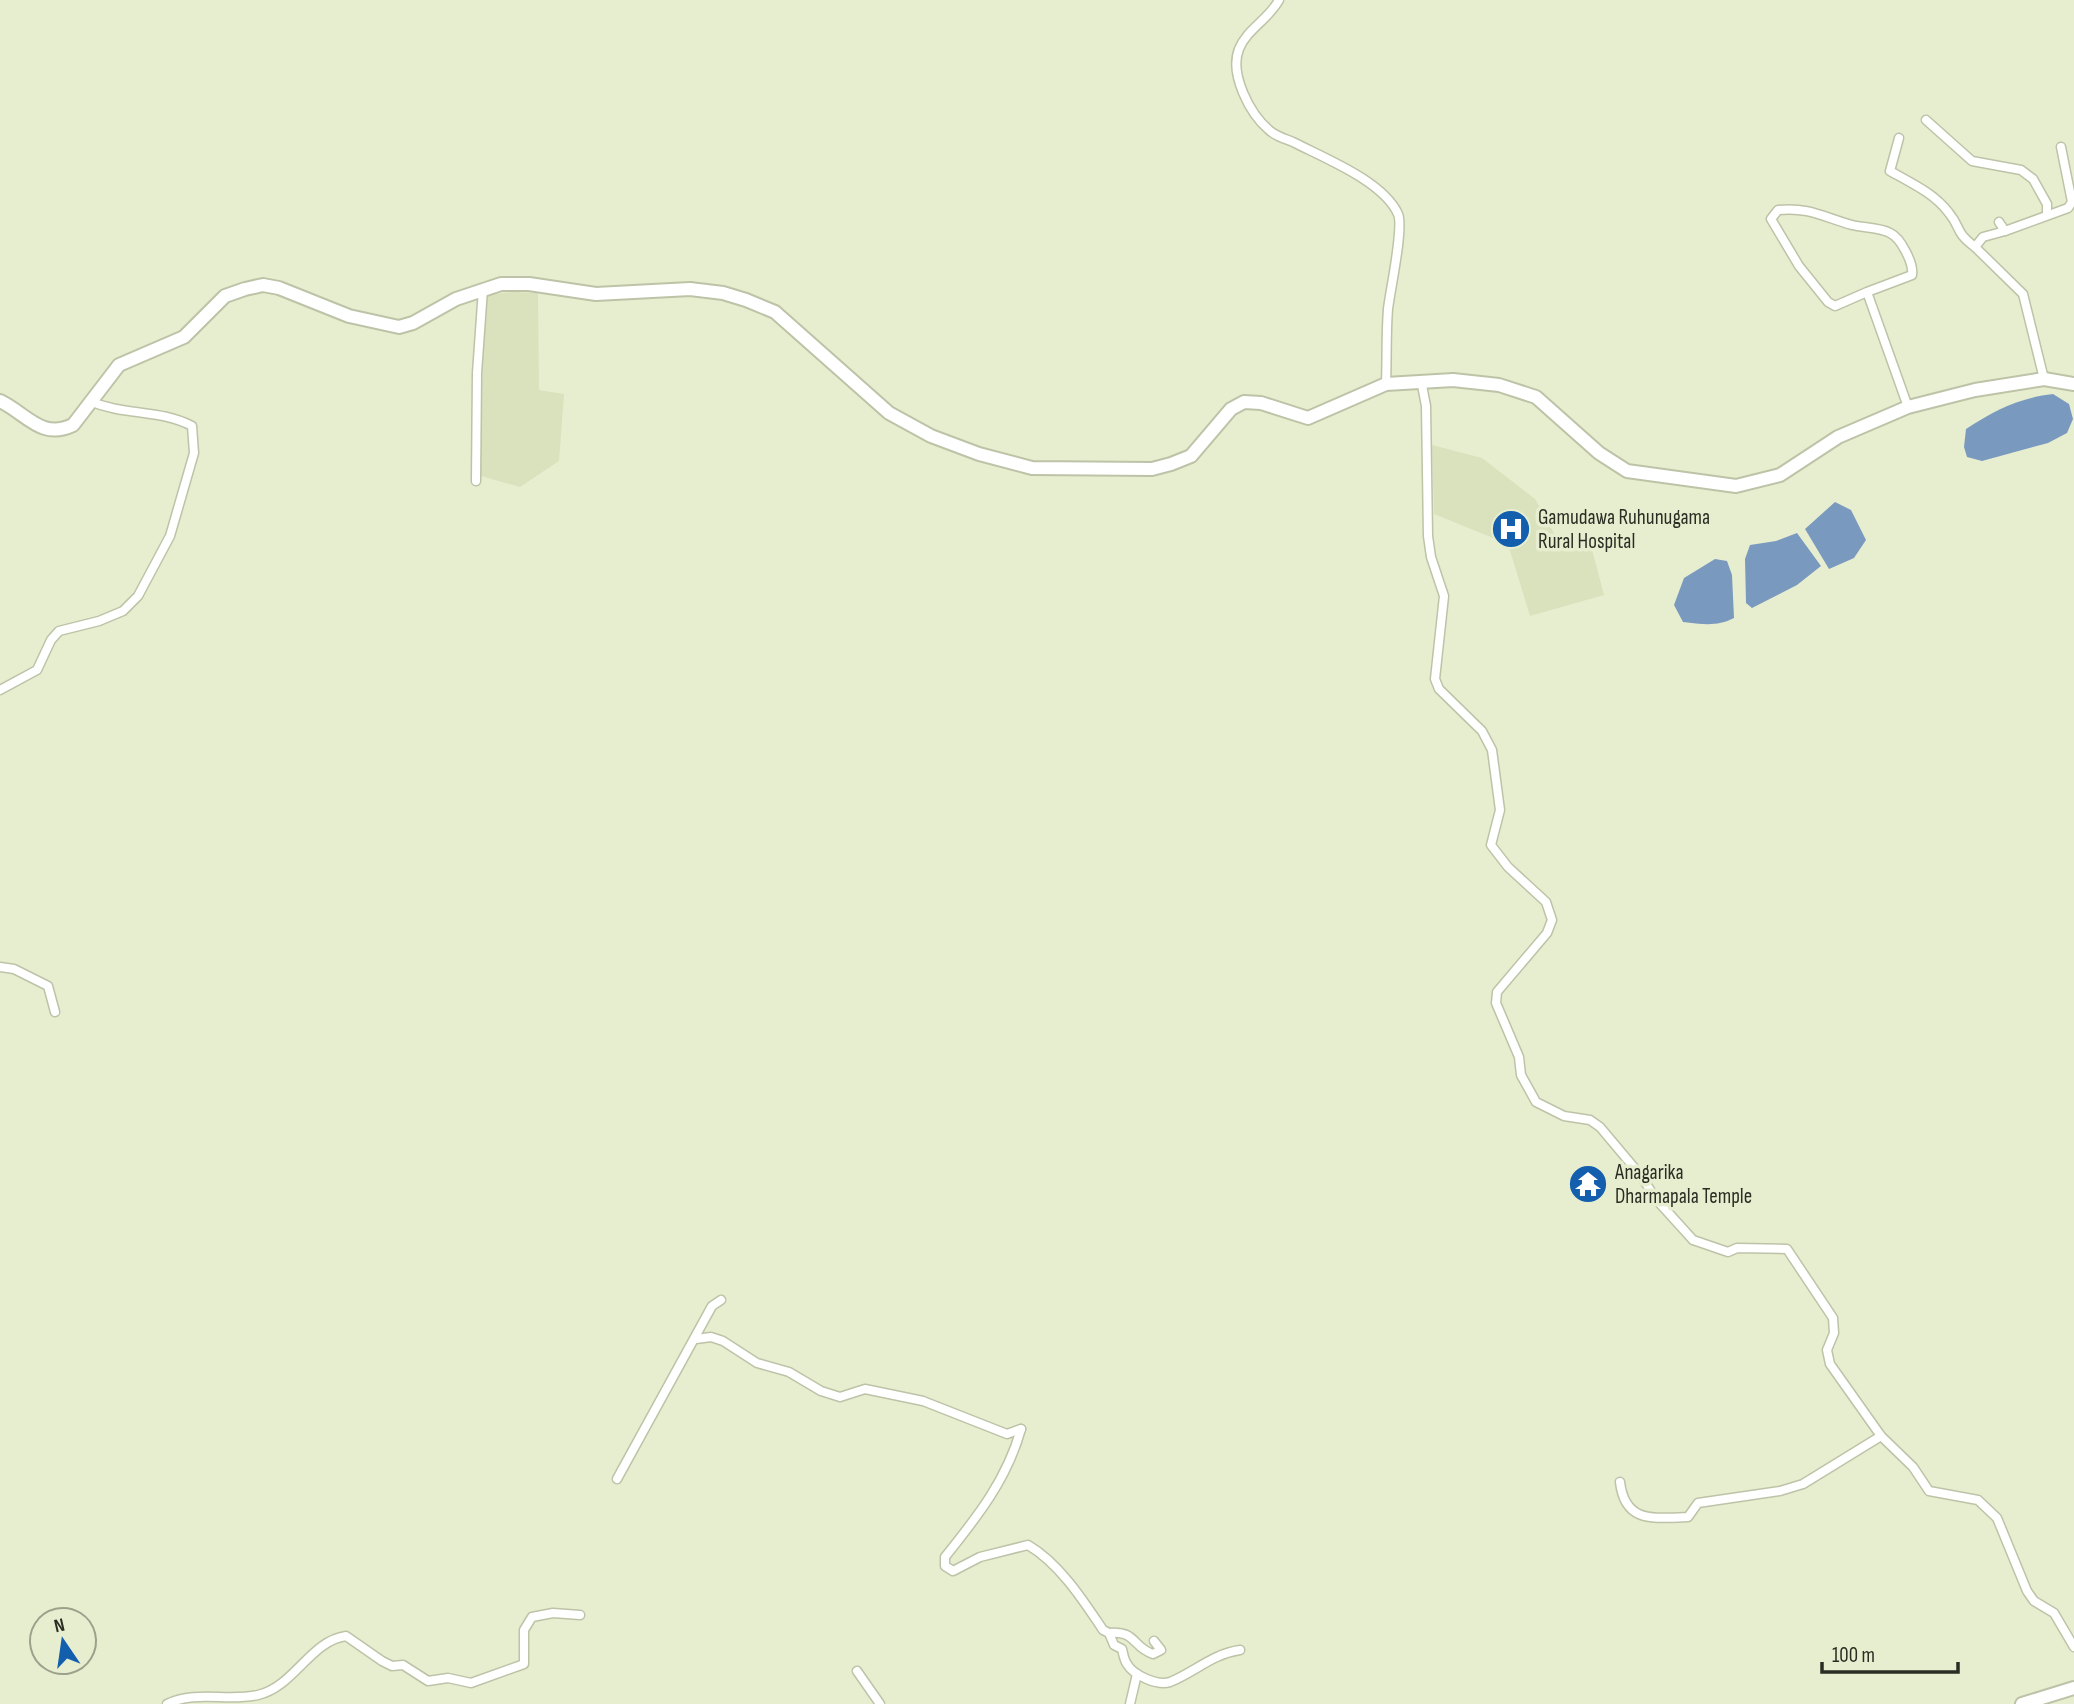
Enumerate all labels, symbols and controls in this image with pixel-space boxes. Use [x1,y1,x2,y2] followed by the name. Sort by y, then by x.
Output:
[1538,505,1710,554] place label: Gamudawa Ruhunugama Rural Hospital
[1490,508,1532,550] hospital icon: Gamudawa Ruhunugama Rural Hospital
[1614,1160,1752,1209] place label: Anagarika Dharmapala Temple
[1567,1163,1609,1205] temple icon: Anagarika Dharmapala Temple
[28,1606,98,1676] north arrow
[52,1614,67,1638] text: N
[1822,1630,1958,1674] scale bar
[1832,1643,1875,1668] text: 100 m

